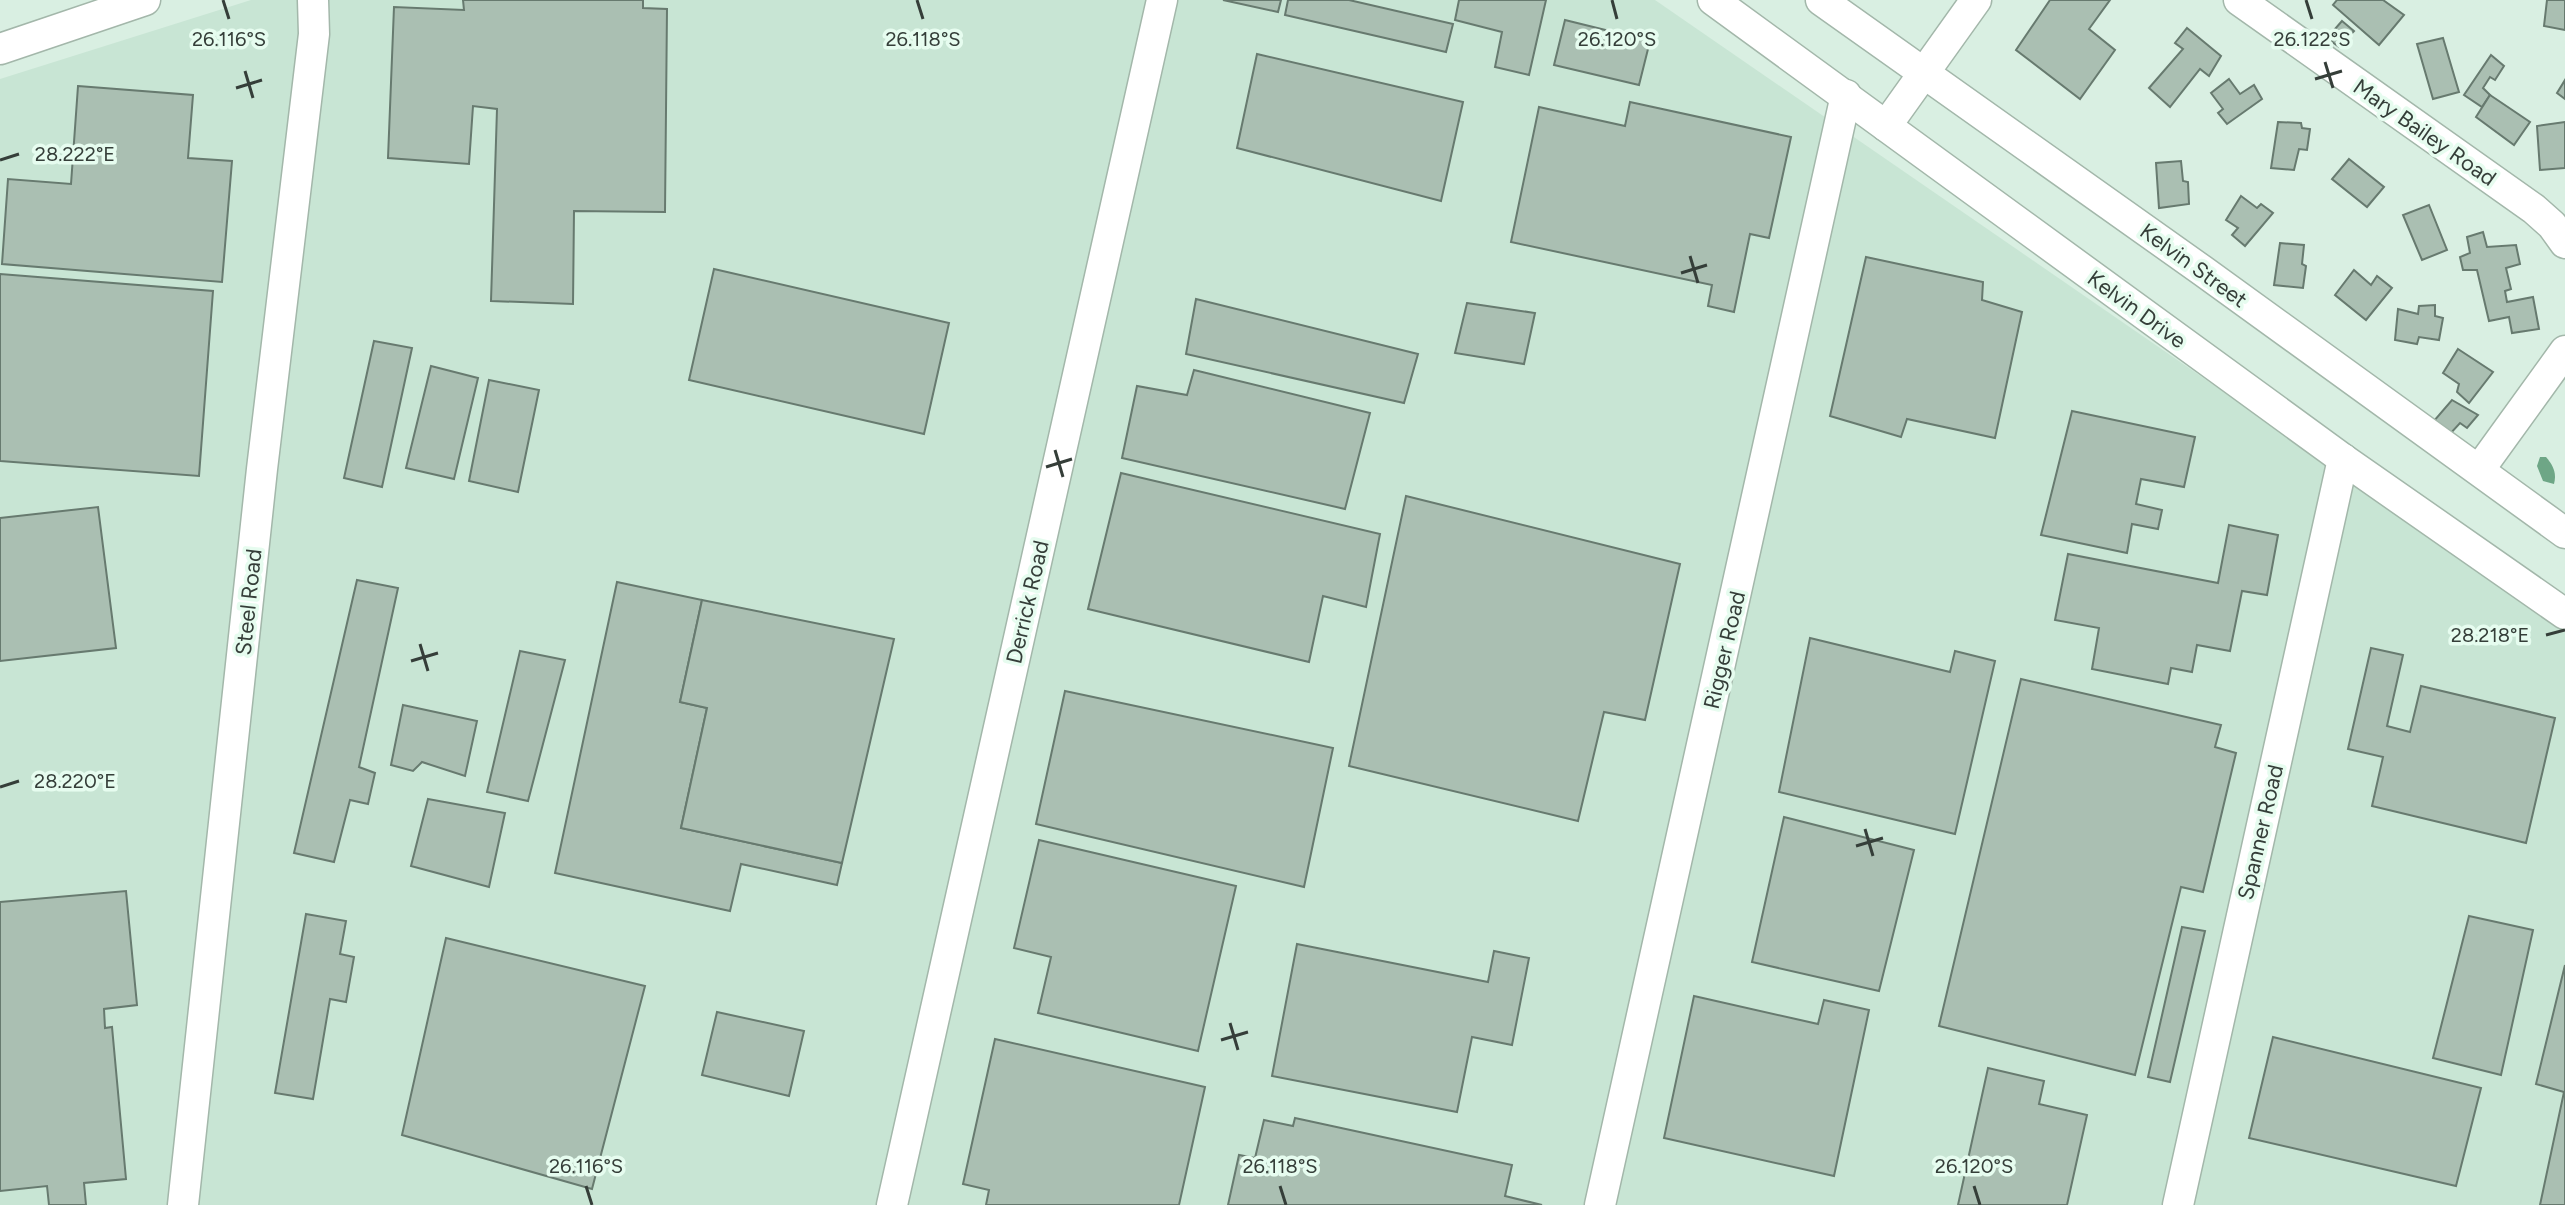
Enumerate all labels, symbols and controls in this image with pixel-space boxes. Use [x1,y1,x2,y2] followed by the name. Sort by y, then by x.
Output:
[192,27,266,51] text: 26.116°S
[885,27,961,51] text: 26.118°S
[1578,27,1656,51] text: 26.120°S
[2274,27,2350,51] text: 26.122°S
[2348,73,2501,192] street label: Mary Bailey Road
[35,142,115,166] text: 28.222°E
[2135,217,2253,313] street label: Kelvin Street
[2082,265,2191,354] street label: Kelvin Drive
[1000,538,1055,666] street label: Derrick Road
[229,548,268,657] street label: Steel Road
[1698,588,1751,712] street label: Rigger Road
[2451,623,2529,647] text: 28.218°E
[2232,762,2289,902] street label: Spanner Road
[34,769,116,793] text: 28.220°E
[549,1154,623,1178] text: 26.116°S
[1242,1154,1318,1178] text: 26.118°S
[1935,1154,2013,1178] text: 26.120°S

